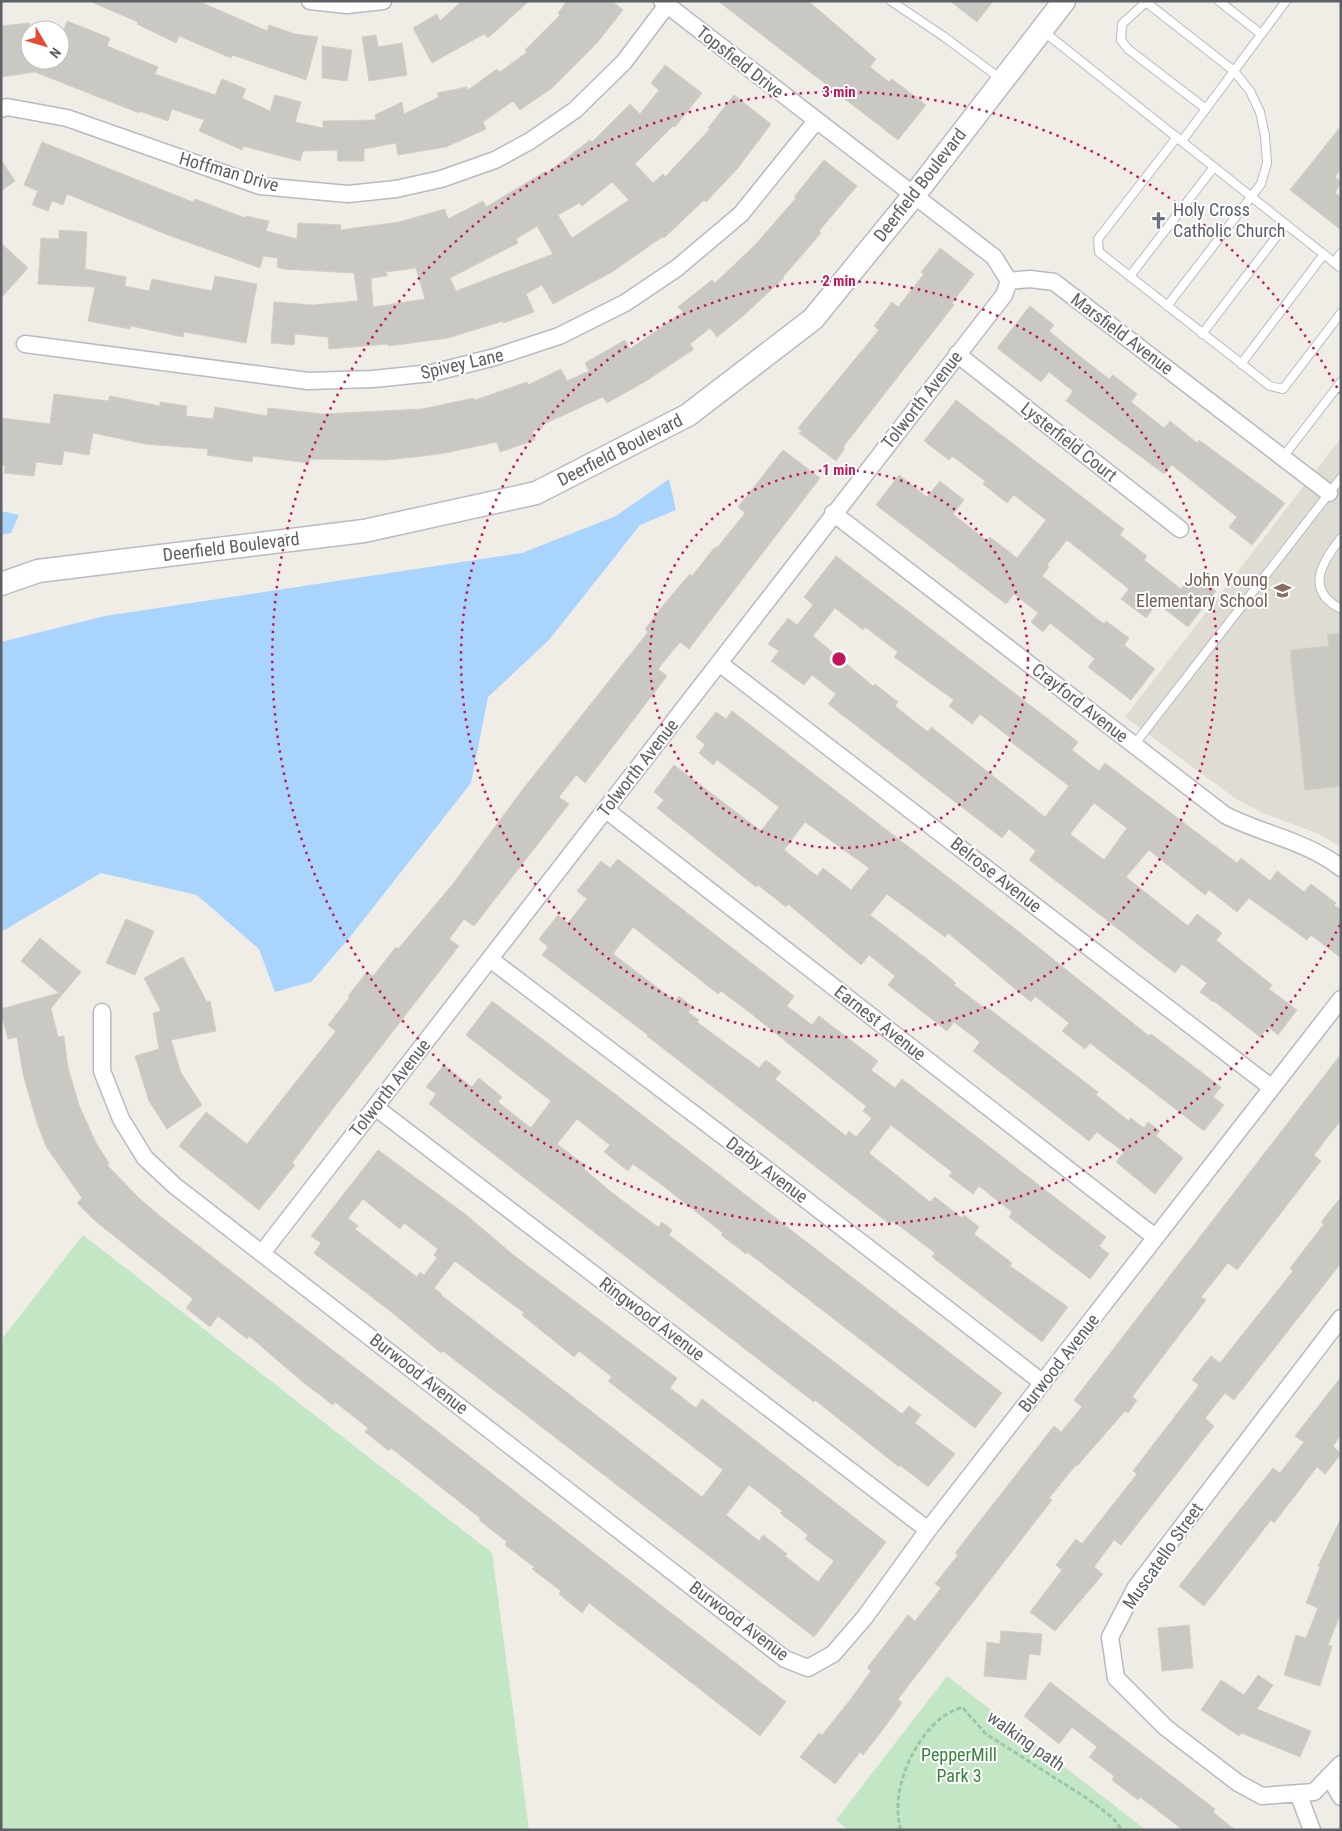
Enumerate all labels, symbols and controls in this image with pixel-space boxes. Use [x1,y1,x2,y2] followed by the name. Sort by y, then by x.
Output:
[20,20,70,70] north arrow
[692,21,788,102] street label: Topsfield Drive
[46,45,64,61] text: N
[822,83,856,101] text: 3 min
[869,124,970,245] street label: Deerfield Boulevard
[177,147,281,196] street label: Hoffman Drive
[1173,199,1286,241] place label: Holy Cross Catholic Church
[1149,210,1169,230] church icon: Holy Cross Catholic Church
[822,272,856,290] text: 2 min
[1067,288,1177,379] street label: Marsfield Avenue
[418,344,505,383] street label: Spivey Lane
[877,347,966,453] street label: Tolworth Avenue
[1017,398,1121,486] street label: Lysterfield Court
[554,409,686,490] street label: Deerfield Boulevard
[822,461,856,479] text: 1 min
[161,528,300,565] street label: Deerfield Boulevard
[1136,569,1268,611] place label: John Young Elementary School
[1272,580,1292,600] school or university icon: John Young Elementary School
[830,650,848,668] centre of rings
[1028,659,1133,747] street label: Crayford Avenue
[593,715,682,821] street label: Tolworth Avenue
[947,833,1046,917] street label: Belrose Avenue
[831,981,930,1065] street label: Earnest Avenue
[345,1035,434,1141] street label: Tolworth Avenue
[722,1132,812,1207] street label: Darby Avenue
[596,1272,709,1365] street label: Ringwood Avenue
[1014,1309,1103,1416] street label: Burwood Avenue
[366,1329,473,1418] street label: Burwood Avenue
[1118,1499,1207,1613] street label: Muscatello Street
[686,1576,793,1665] street label: Burwood Avenue
[983,1706,1069,1775] street label: walking path
[921,1744,997,1786] park label: PepperMill Park 3

